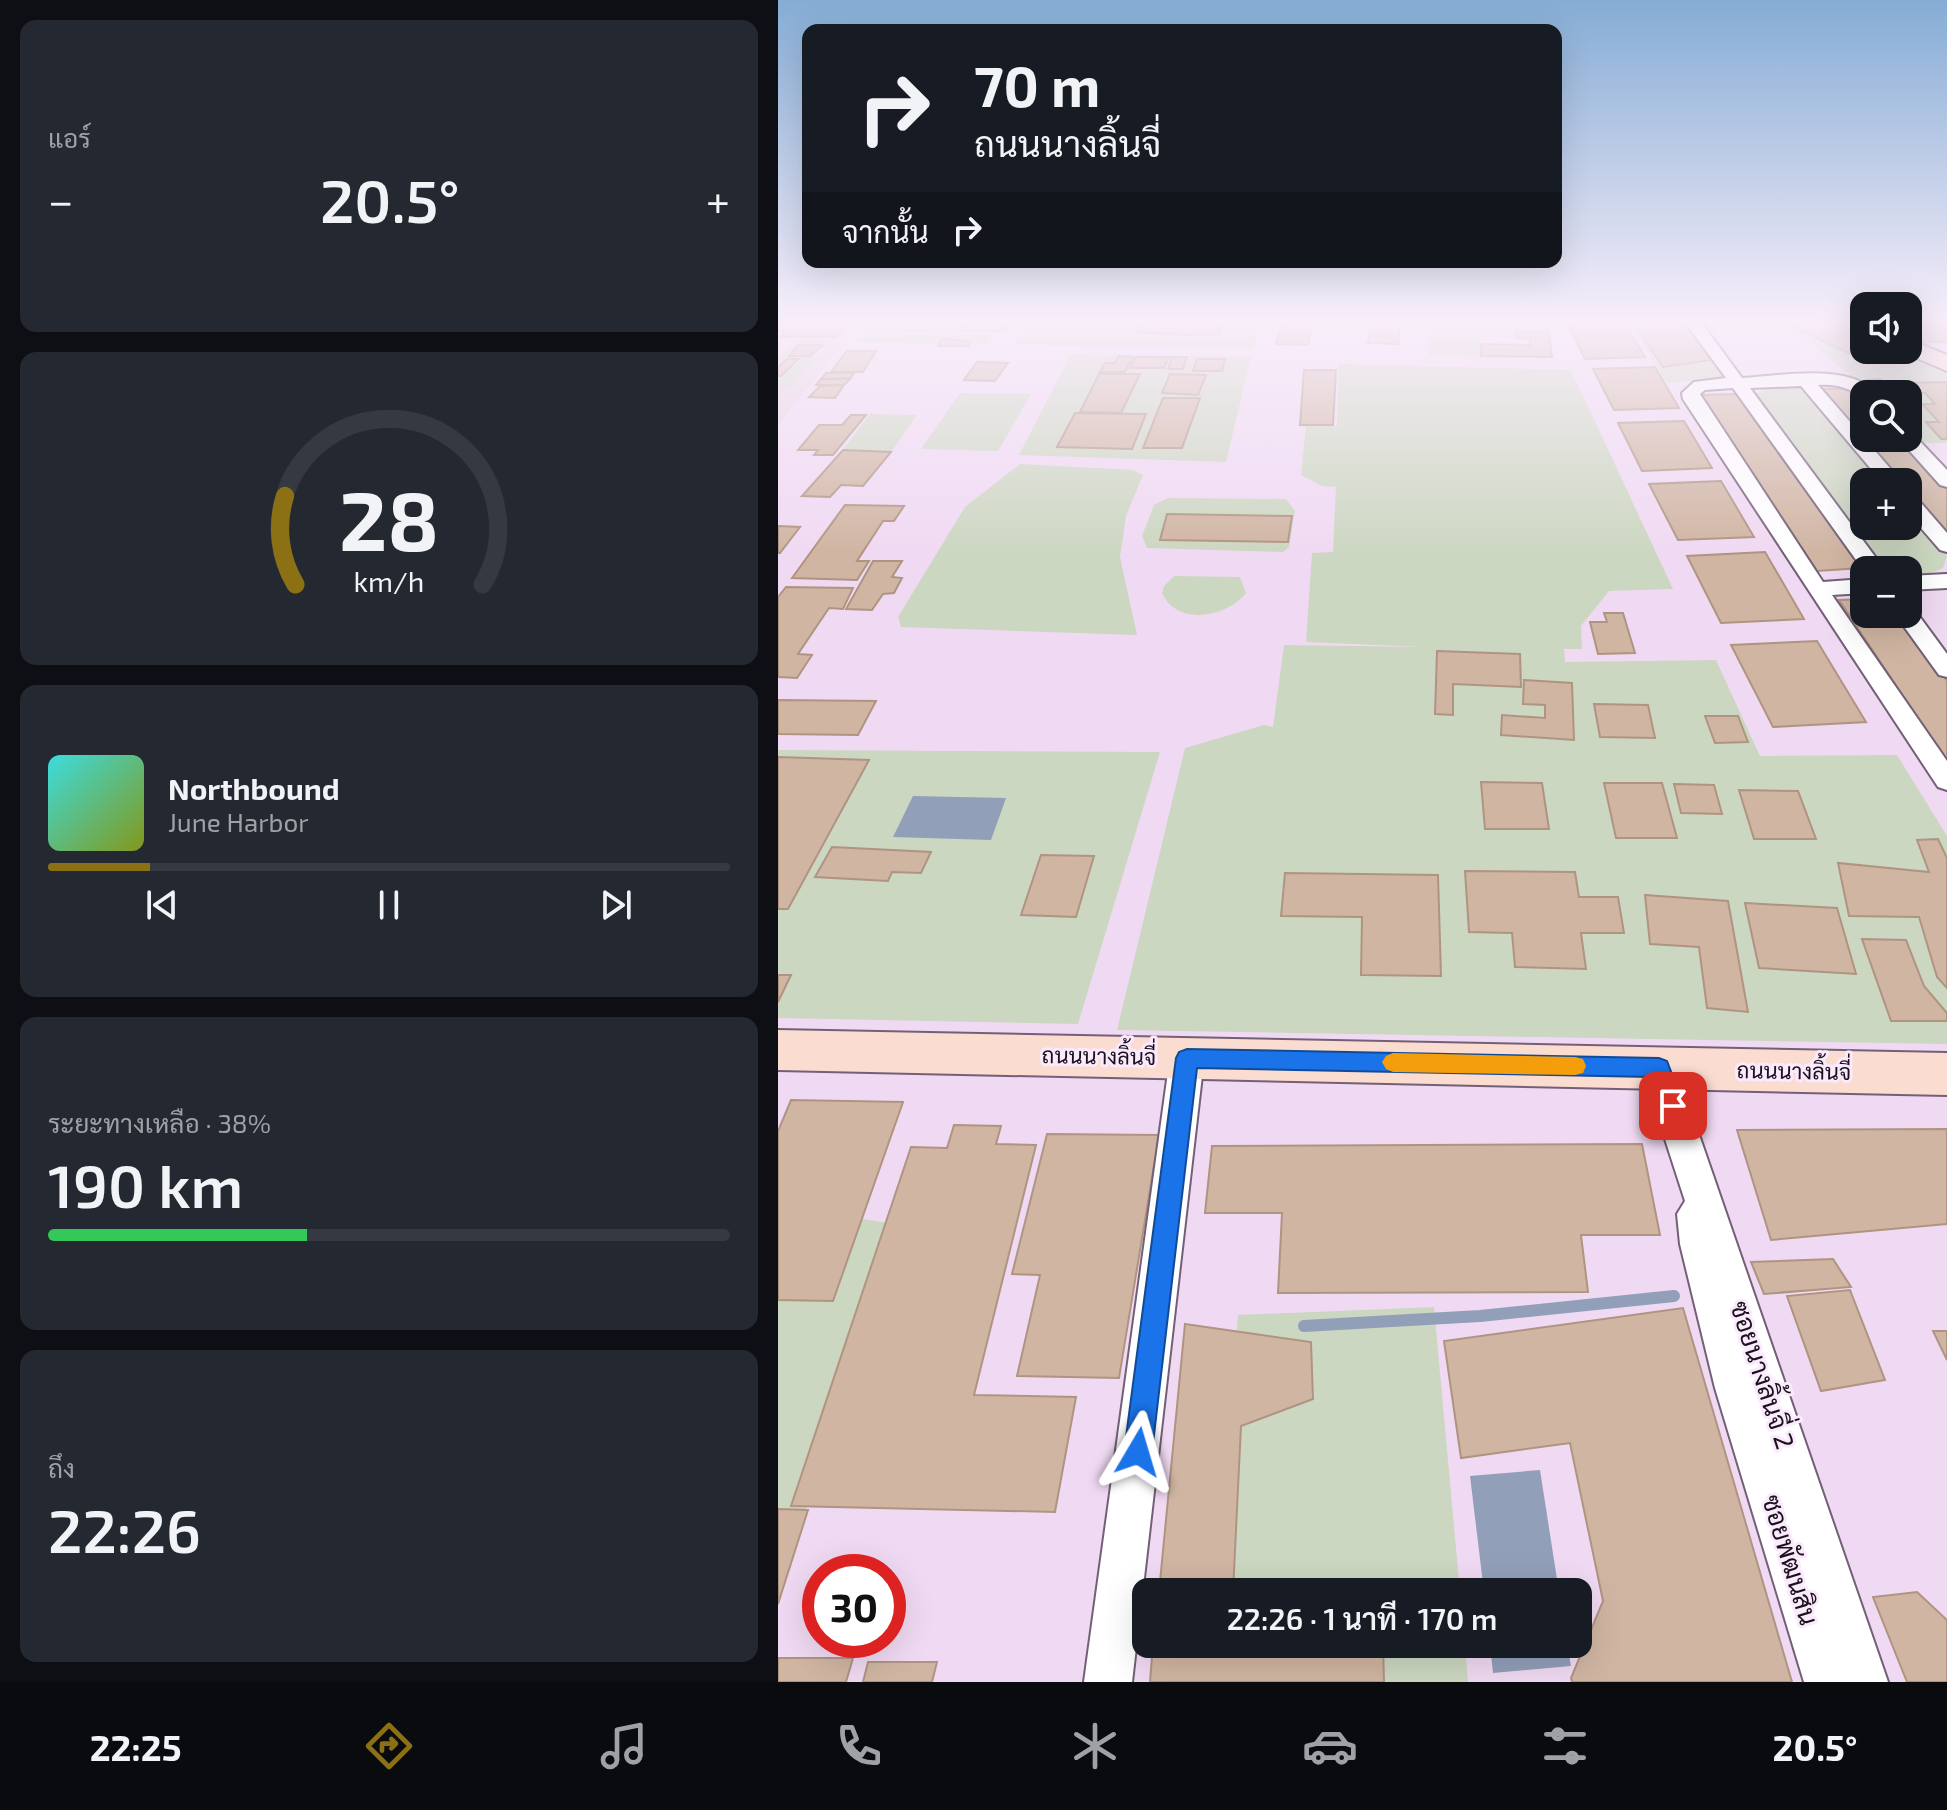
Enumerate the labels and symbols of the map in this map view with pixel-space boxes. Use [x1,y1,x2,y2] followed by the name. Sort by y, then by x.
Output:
[1042,1036,1157,1069] street label: ถนนนางลิ้นจี่
[1737,1051,1852,1084] street label: ถนนนางลิ้นจี่
[1639,1072,1707,1140] pin
[1725,1295,1807,1452] street label: ซอยนางลิ้นจี่ 2
[1096,1410,1180,1494] position arrow
[1757,1491,1826,1628] street label: ซอยพัฒนสิน
[802,1554,906,1658] speed limit sign: 30

